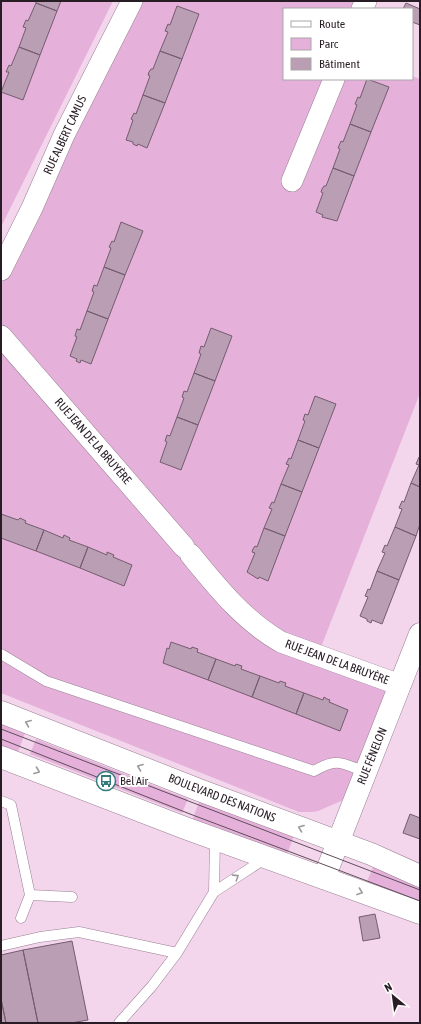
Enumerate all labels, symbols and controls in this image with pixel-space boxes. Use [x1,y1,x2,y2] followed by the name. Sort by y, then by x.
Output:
[283,8,413,80] legend
[319,17,345,31] text: Route
[319,37,339,51] text: Parc
[319,57,360,71] text: Bâtiment
[41,93,89,177] street label: RUE ALBERT CAMUS
[52,395,134,487] street label: RUE JEAN DE LA BRUYÈRE
[283,637,391,687] street label: RUE JEAN DE LA BRUYÈRE
[25,720,33,728] one-way arrow
[354,725,390,787] street label: RUE FÉNELON
[137,764,144,772] one-way arrow
[34,766,41,774] one-way arrow
[95,770,117,792] bus stop icon: Bel Air
[166,771,278,825] street label: BOULEVARD DES NATIONS
[120,774,149,788] place label: Bel Air
[297,825,304,833] one-way arrow
[232,875,239,882] one-way arrow
[357,887,364,895] one-way arrow
[373,976,413,1016] north arrow
[382,980,394,994] text: N

